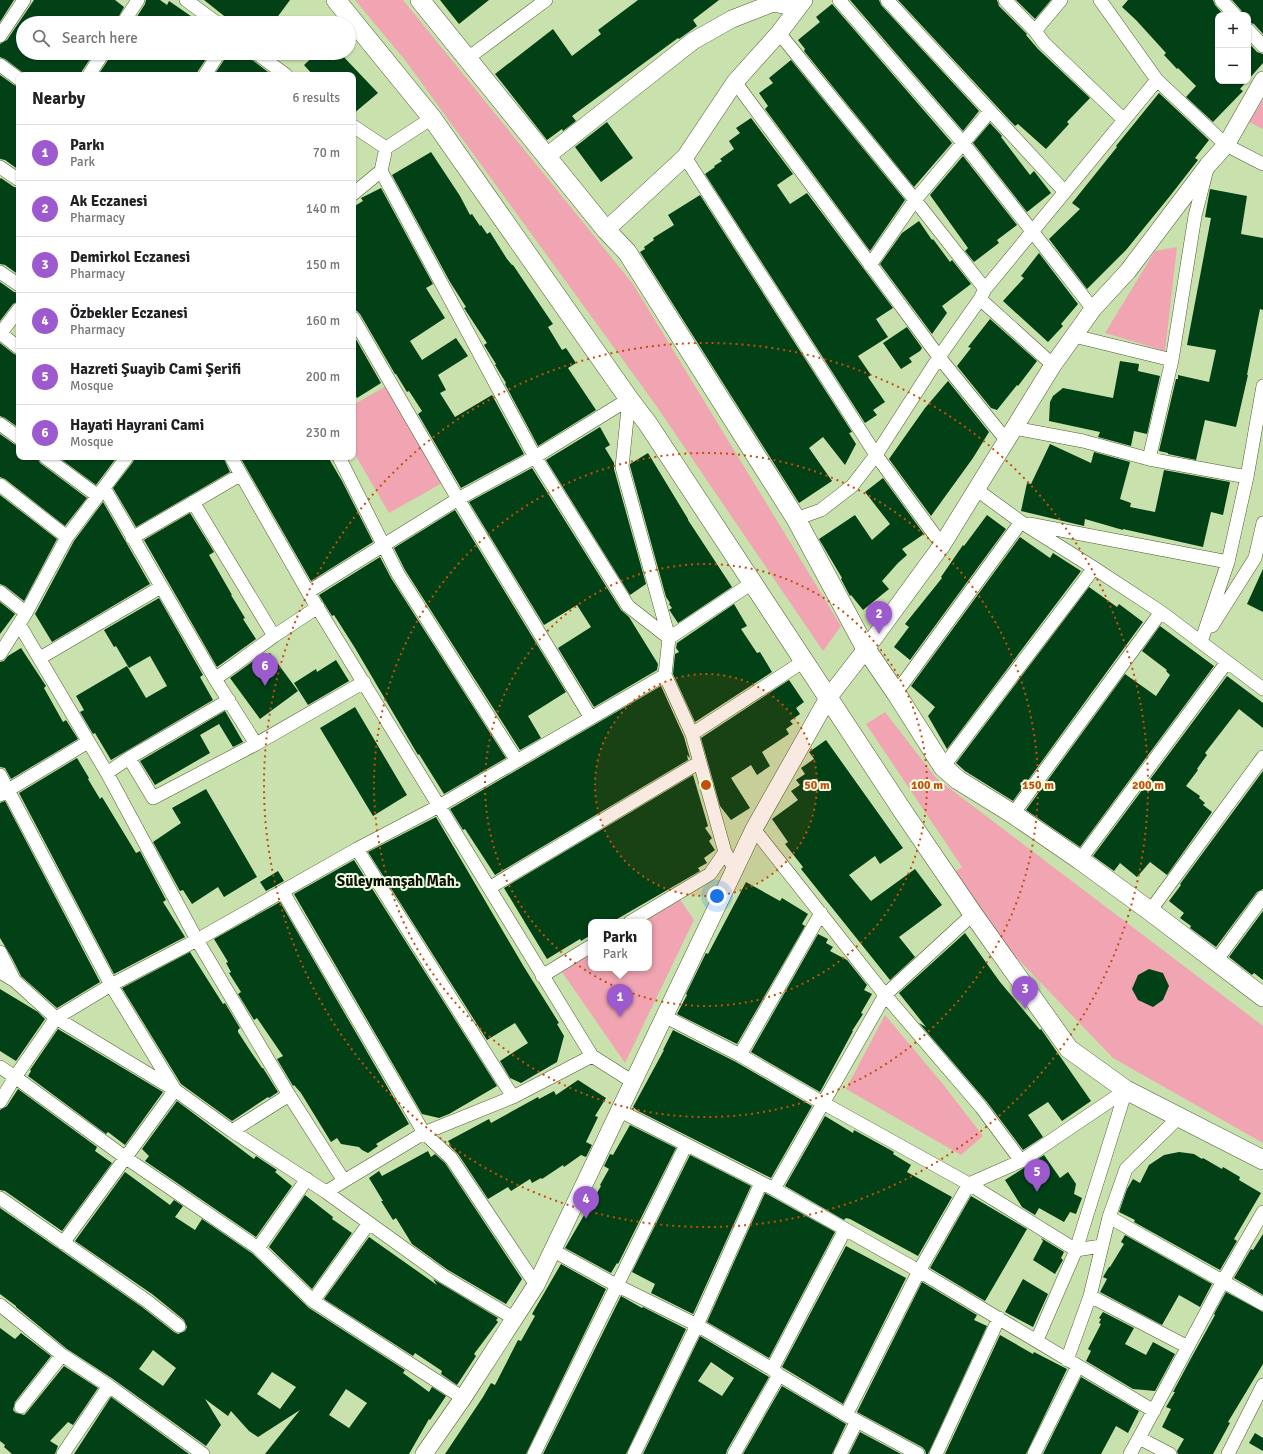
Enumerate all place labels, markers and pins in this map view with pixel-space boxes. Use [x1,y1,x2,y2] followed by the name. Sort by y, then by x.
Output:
[866,601,892,634] pin: 2
[252,653,278,686] pin: 6
[699,778,713,792] centre of rings
[1012,976,1038,1009] pin: 3
[607,984,633,1017] pin: 1
[1024,1159,1050,1192] pin: 5
[573,1186,599,1219] pin: 4

